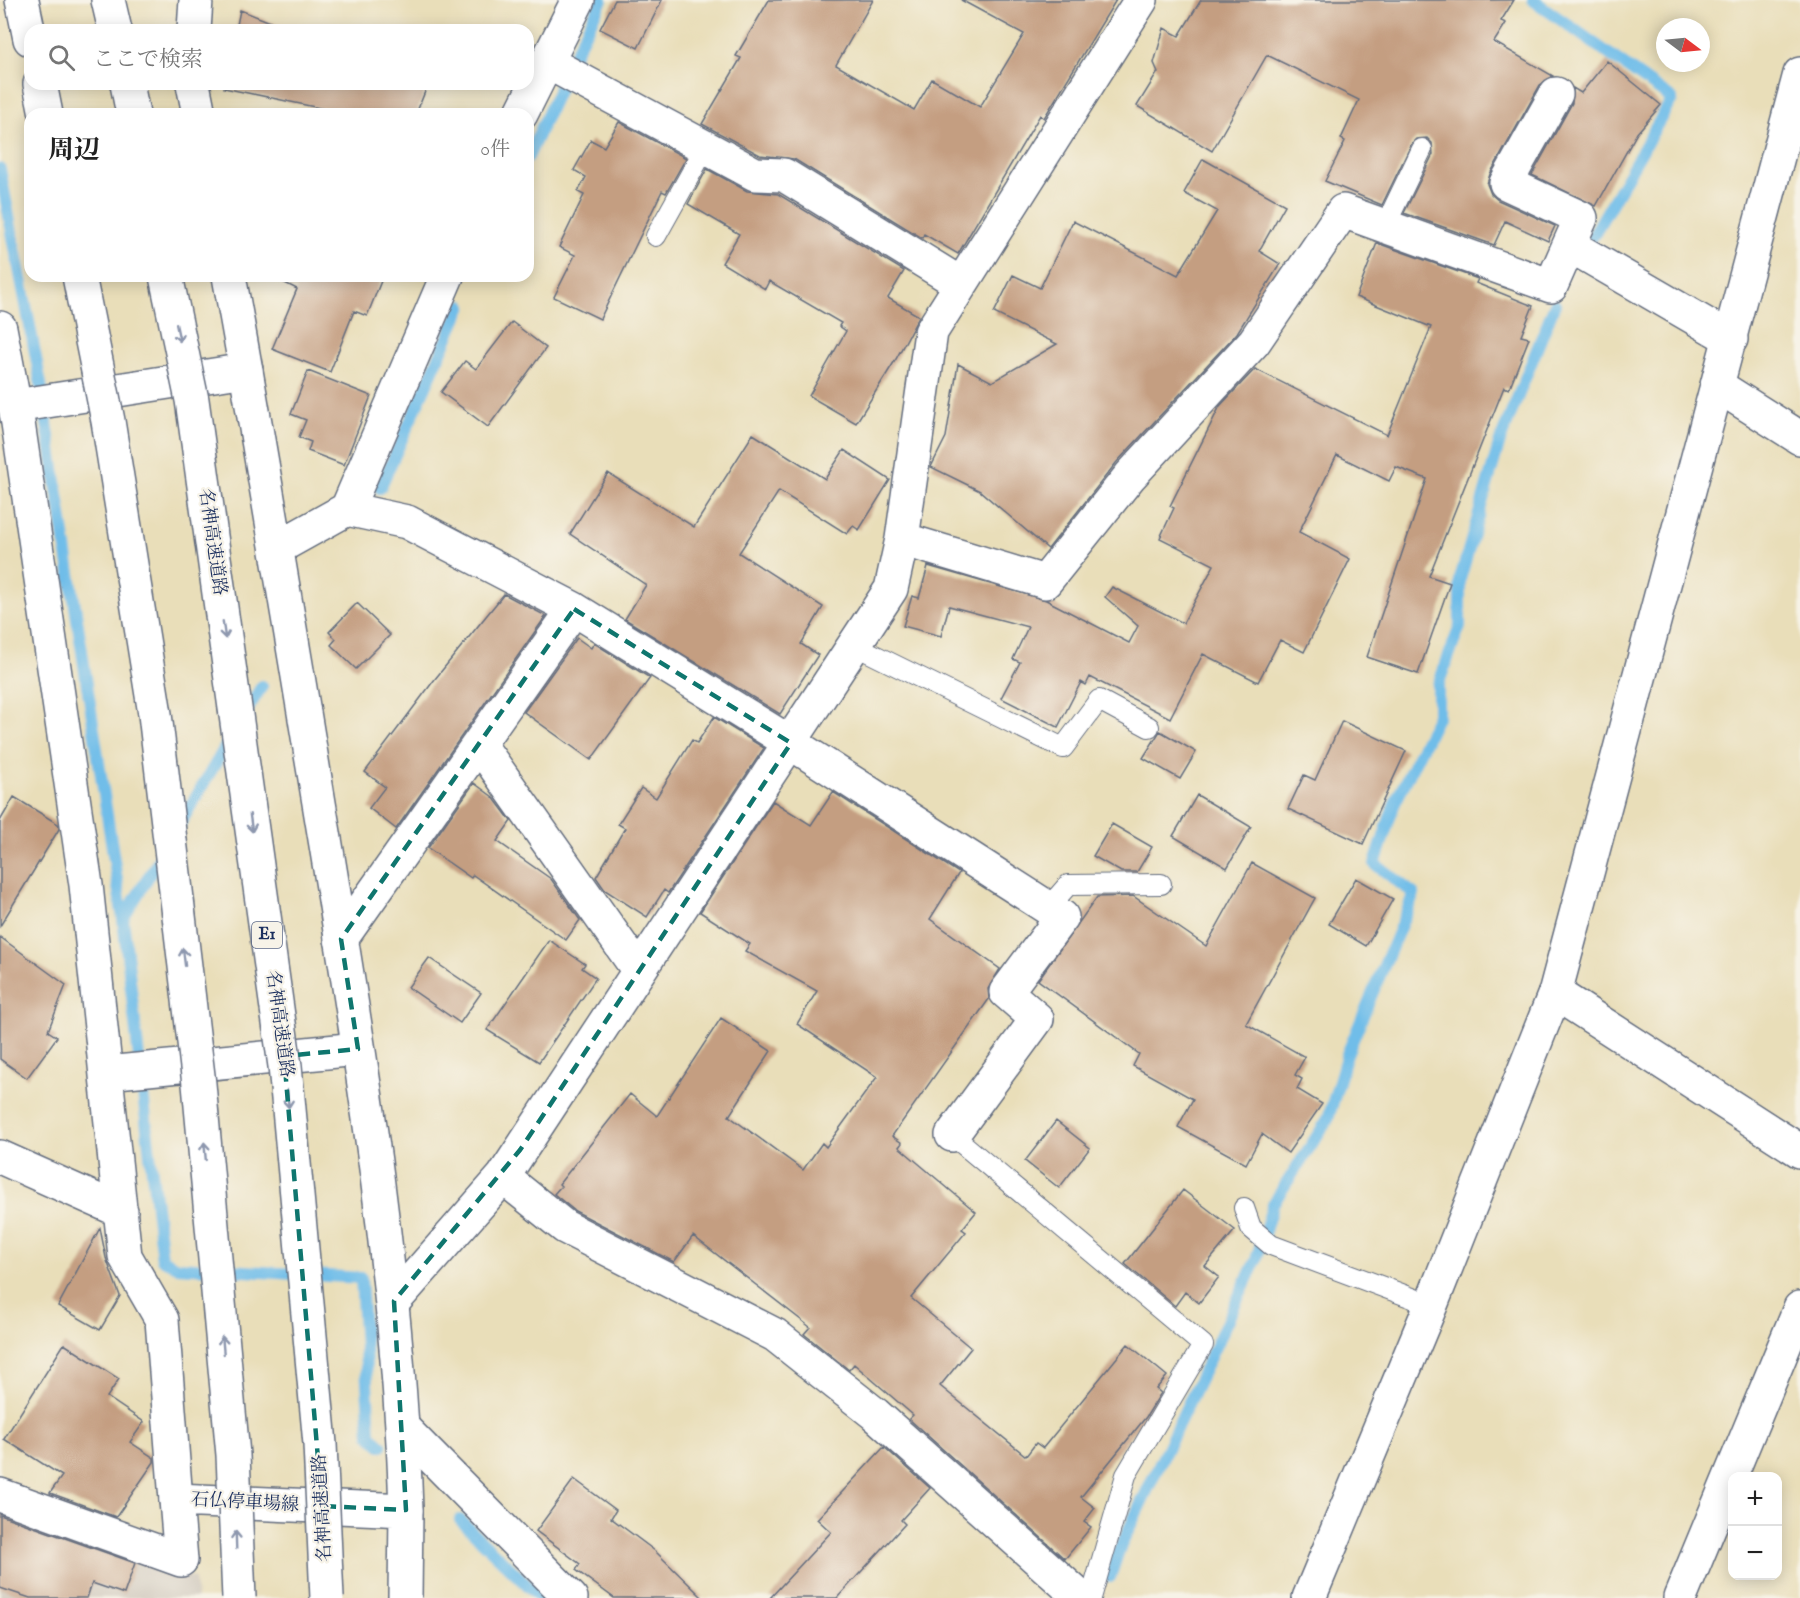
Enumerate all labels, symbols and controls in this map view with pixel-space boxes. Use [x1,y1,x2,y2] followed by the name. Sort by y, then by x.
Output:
[1656,18,1710,72] north arrow
[24,24,534,90] search box
[45,41,78,74] icon: search
[93,46,203,74] text: ここで検索
[48,134,100,167] text: 周辺
[480,137,510,162] text: 0件
[173,323,184,343] one-way arrow
[193,487,231,597] street label: 名神高速道路
[218,619,229,639] one-way arrow
[246,812,257,832] one-way arrow
[252,922,282,948] road number: E1
[178,948,189,967] one-way arrow
[260,969,298,1079] street label: 名神高速道路
[283,1089,294,1109] one-way arrow
[199,1141,210,1161] one-way arrow
[217,1336,228,1356] one-way arrow
[309,1453,337,1563] street label: 名神高速道路
[1728,1472,1782,1580] map controls
[1728,1472,1782,1526] button: +
[190,1489,300,1517] street label: 石仏停車場線
[1728,1526,1782,1580] button: −
[231,1530,242,1550] one-way arrow

